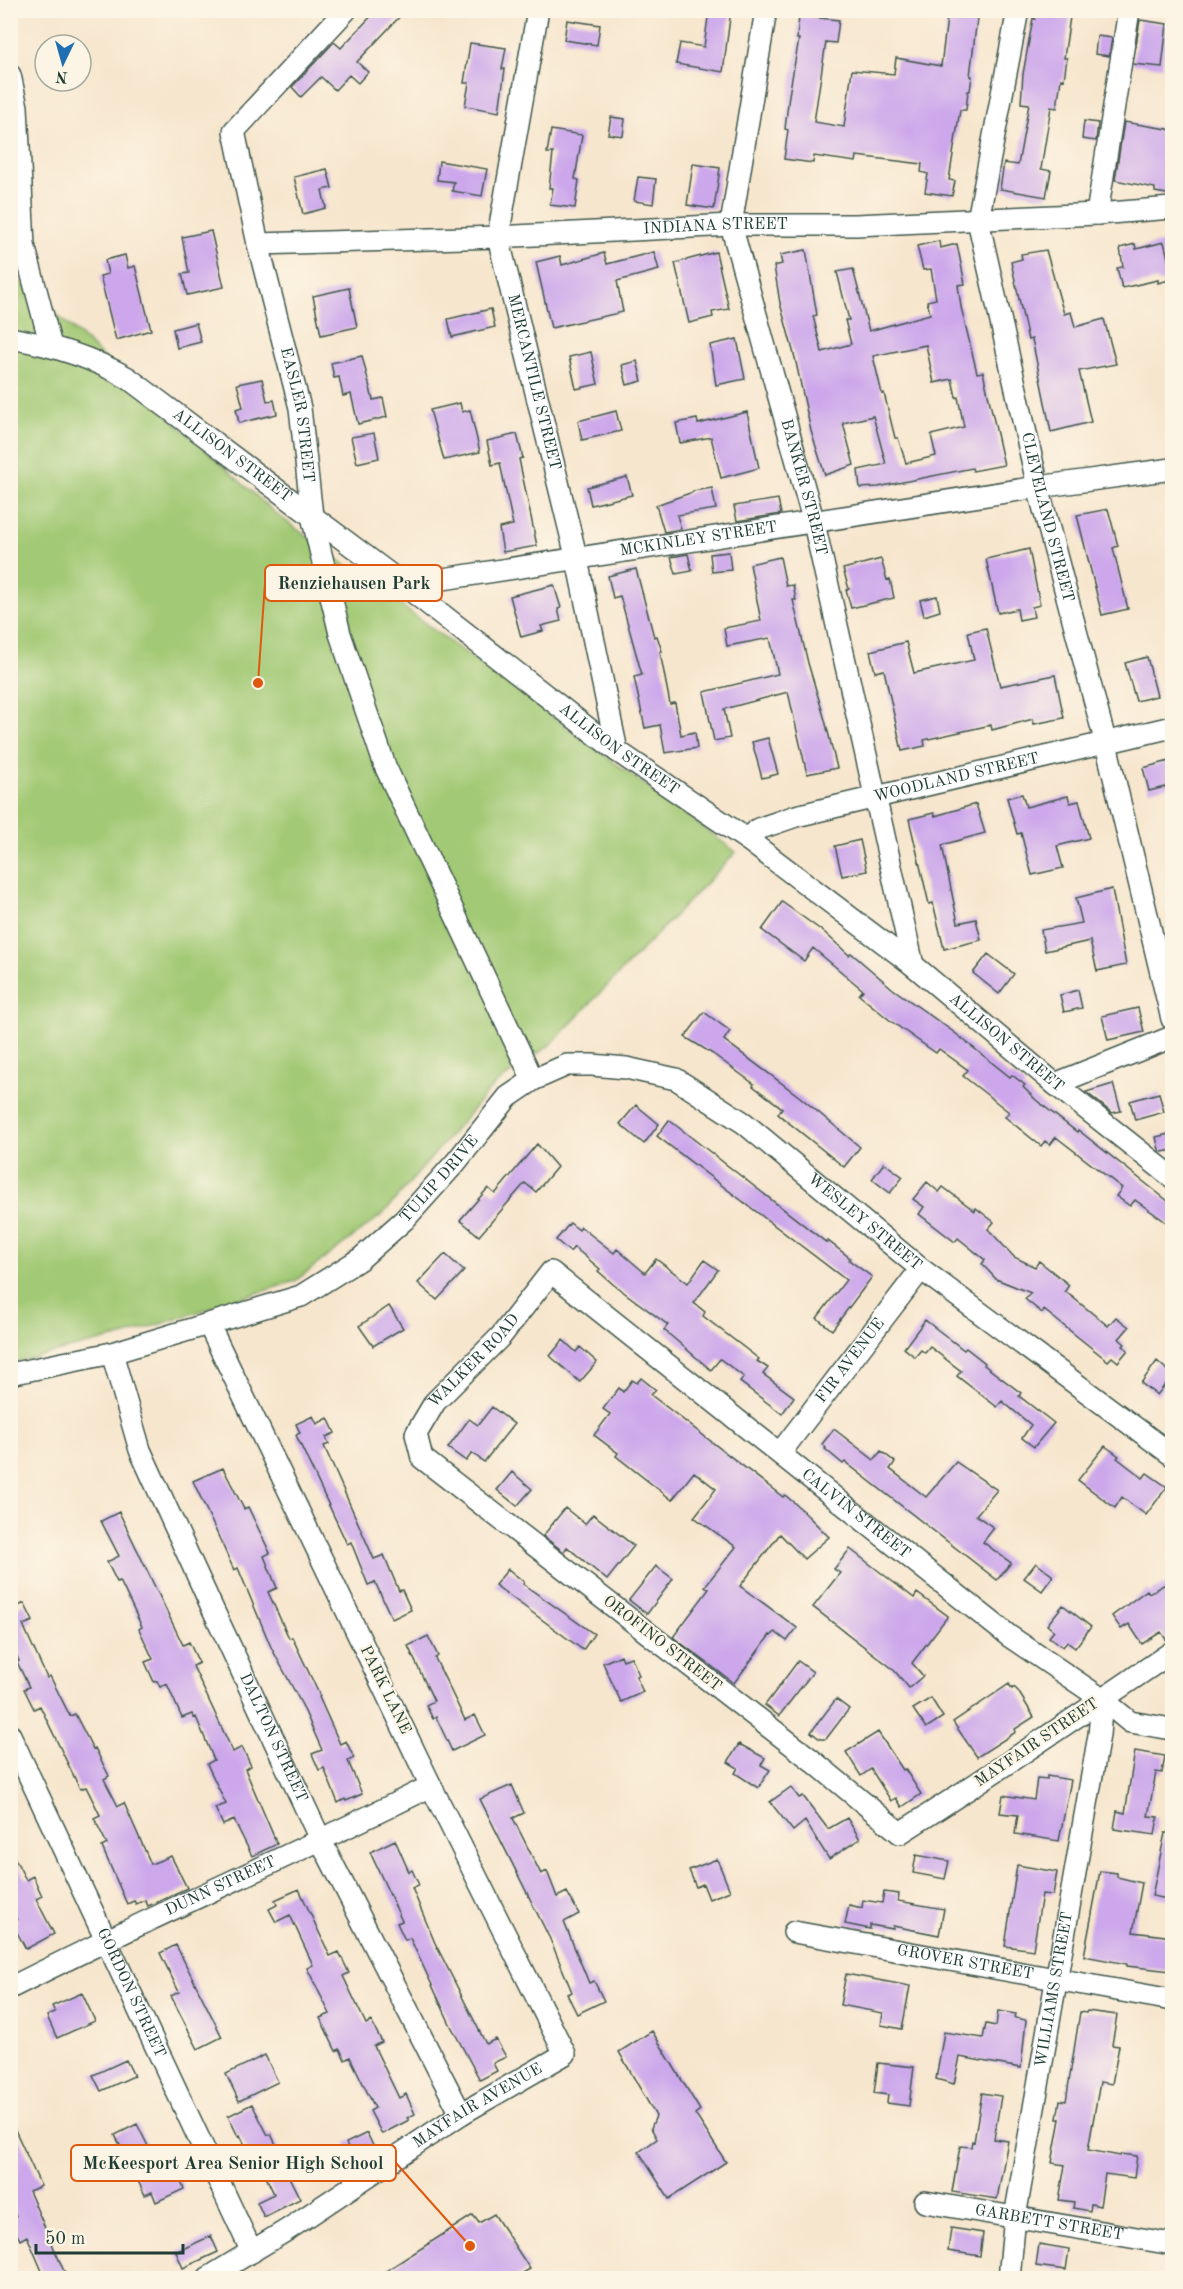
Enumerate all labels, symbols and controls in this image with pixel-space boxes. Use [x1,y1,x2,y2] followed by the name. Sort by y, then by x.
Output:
[33,33,93,93] north arrow
[54,67,69,84] text: N
[643,217,788,237] street label: INDIANA STREET
[504,293,563,472] street label: MERCANTILE STREET
[277,346,316,483] street label: EASLER STREET
[169,406,294,506] street label: ALLISON STREET
[777,417,829,557] street label: BANKER STREET
[1018,431,1076,604] street label: CLEVELAND STREET
[619,519,778,560] street label: MCKINLEY STREET
[265,565,442,601] callout: Renziehausen Park
[277,575,431,593] text: Renziehausen Park
[556,701,682,799] street label: ALLISON STREET
[872,751,1041,805] street label: WOODLAND STREET
[946,990,1066,1095] street label: ALLISON STREET
[397,1133,482,1226] street label: TULIP DRIVE
[804,1171,924,1274] street label: WESLEY STREET
[426,1311,523,1411] street label: WALKER ROAD
[813,1316,888,1406] street label: FIR AVENUE
[798,1466,913,1562] street label: CALVIN STREET
[600,1593,724,1695] street label: OROFINO STREET
[357,1643,413,1737] street label: PARK LANE
[236,1671,310,1805] street label: DALTON STREET
[972,1696,1102,1790] street label: MAYFAIR STREET
[163,1854,278,1919] street label: DUNN STREET
[1033,1911,1076,2069] street label: WILLIAMS STREET
[94,1926,168,2060] street label: GORDON STREET
[896,1943,1035,1983] street label: GROVER STREET
[410,2061,545,2152] street label: MAYFAIR AVENUE
[71,2145,396,2181] callout: McKeesport Area Senior High School
[83,2155,384,2173] text: McKeesport Area Senior High School
[974,2203,1125,2244] street label: GARBETT STREET
[36,2217,183,2255] scale bar
[45,2230,85,2248] text: 50 m

